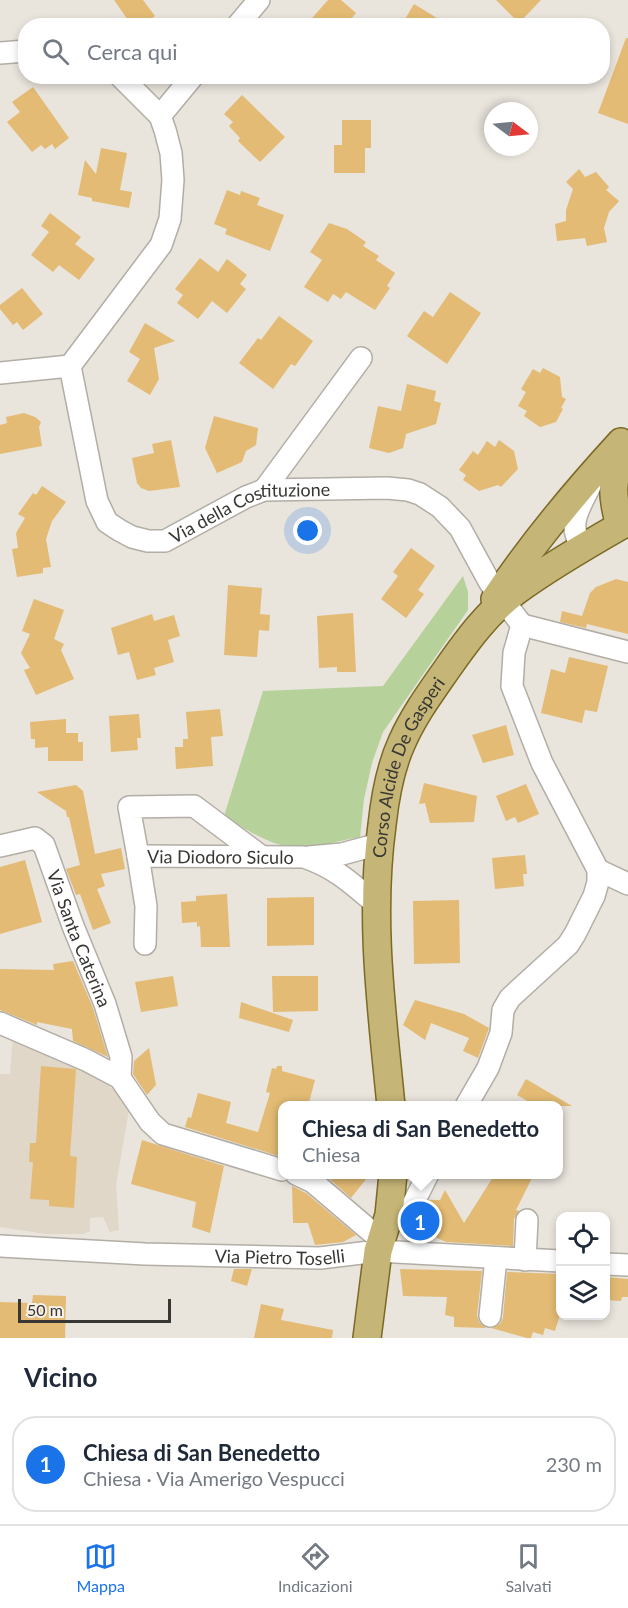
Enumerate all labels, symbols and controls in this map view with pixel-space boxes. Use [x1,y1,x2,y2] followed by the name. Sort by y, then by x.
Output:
[18,18,610,84] search box
[39,35,72,68] icon: search
[87,38,178,65] text: Cerca qui
[484,102,538,156] north arrow
[165,478,330,548] street label: Via della Costituzione
[293,516,322,545] your location
[367,673,449,859] street label: Corso Alcide De Gasperi
[147,845,294,868] street label: Via Diodoro Siculo
[43,867,116,1010] street label: Via Santa Caterina
[278,1101,563,1179] popup
[302,1115,539,1142] text: Chiesa di San Benedetto
[302,1142,360,1166] text: Chiesa
[400,1198,440,1244] pin: 1
[556,1212,610,1320] map controls
[556,1212,610,1266] button: locate
[214,1244,346,1269] street label: Via Pietro Toselli
[556,1266,610,1320] button: layers
[18,1296,171,1324] scale bar
[27,1300,63,1319] text: 50 m
[24,1361,97,1393] text: Vicino
[83,1439,320,1466] text: Chiesa di San Benedetto
[40,1452,51,1476] text: 1
[546,1452,602,1476] text: 230 m
[83,1466,345,1490] text: Chiesa · Via Amerigo Vespucci
[76,1540,125,1595] tab: Mappa
[278,1540,352,1595] tab: Indicazioni
[505,1540,552,1595] tab: Salvati

